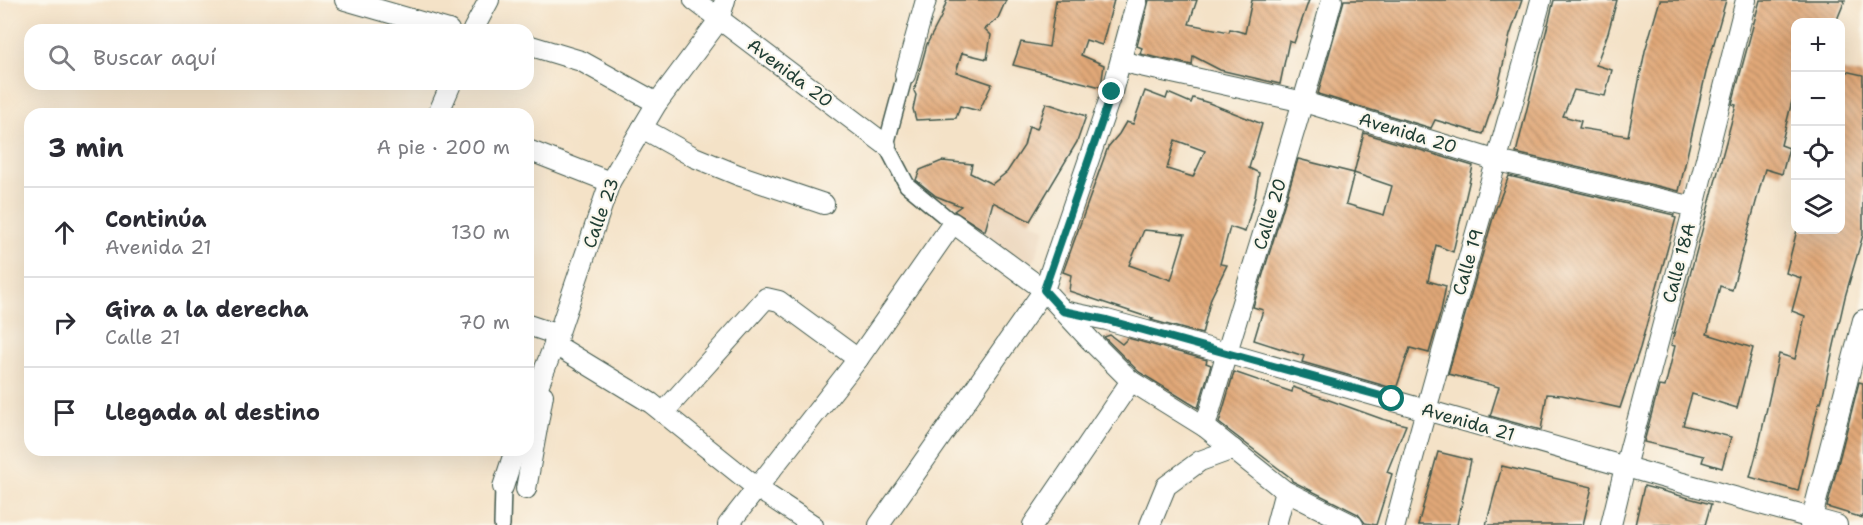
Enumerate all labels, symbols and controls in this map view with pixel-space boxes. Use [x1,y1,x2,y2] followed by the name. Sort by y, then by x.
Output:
[1791,18,1845,234] map controls
[1791,18,1845,72] button: +
[24,24,534,90] search box
[742,33,838,113] street label: Avenida 20
[45,41,78,74] icon: search
[93,43,216,72] text: Buscar aquí
[1791,72,1845,126] button: −
[1098,78,1124,104] route end
[1356,107,1460,159] street label: Avenida 20
[1791,126,1845,180] button: locate
[48,130,124,165] text: 3 min
[376,134,510,160] text: A pie · 200 m
[577,175,625,251] street label: Calle 23
[1248,175,1292,253] street label: Calle 20
[1791,180,1845,234] button: layers
[105,205,207,234] text: Continúa
[48,216,81,249] icon: ahead
[451,219,510,245] text: 130 m
[1657,220,1701,306] street label: Calle 18A
[1447,226,1489,298] street label: Calle 19
[105,234,212,260] text: Avenida 21
[105,295,309,324] text: Gira a la derecha
[48,306,81,339] icon: right
[458,309,510,335] text: 70 m
[105,324,181,350] text: Calle 21
[1378,385,1404,411] route start
[48,396,81,429] icon: arrive
[1419,397,1517,447] street label: Avenida 21
[105,398,320,427] text: Llegada al destino

